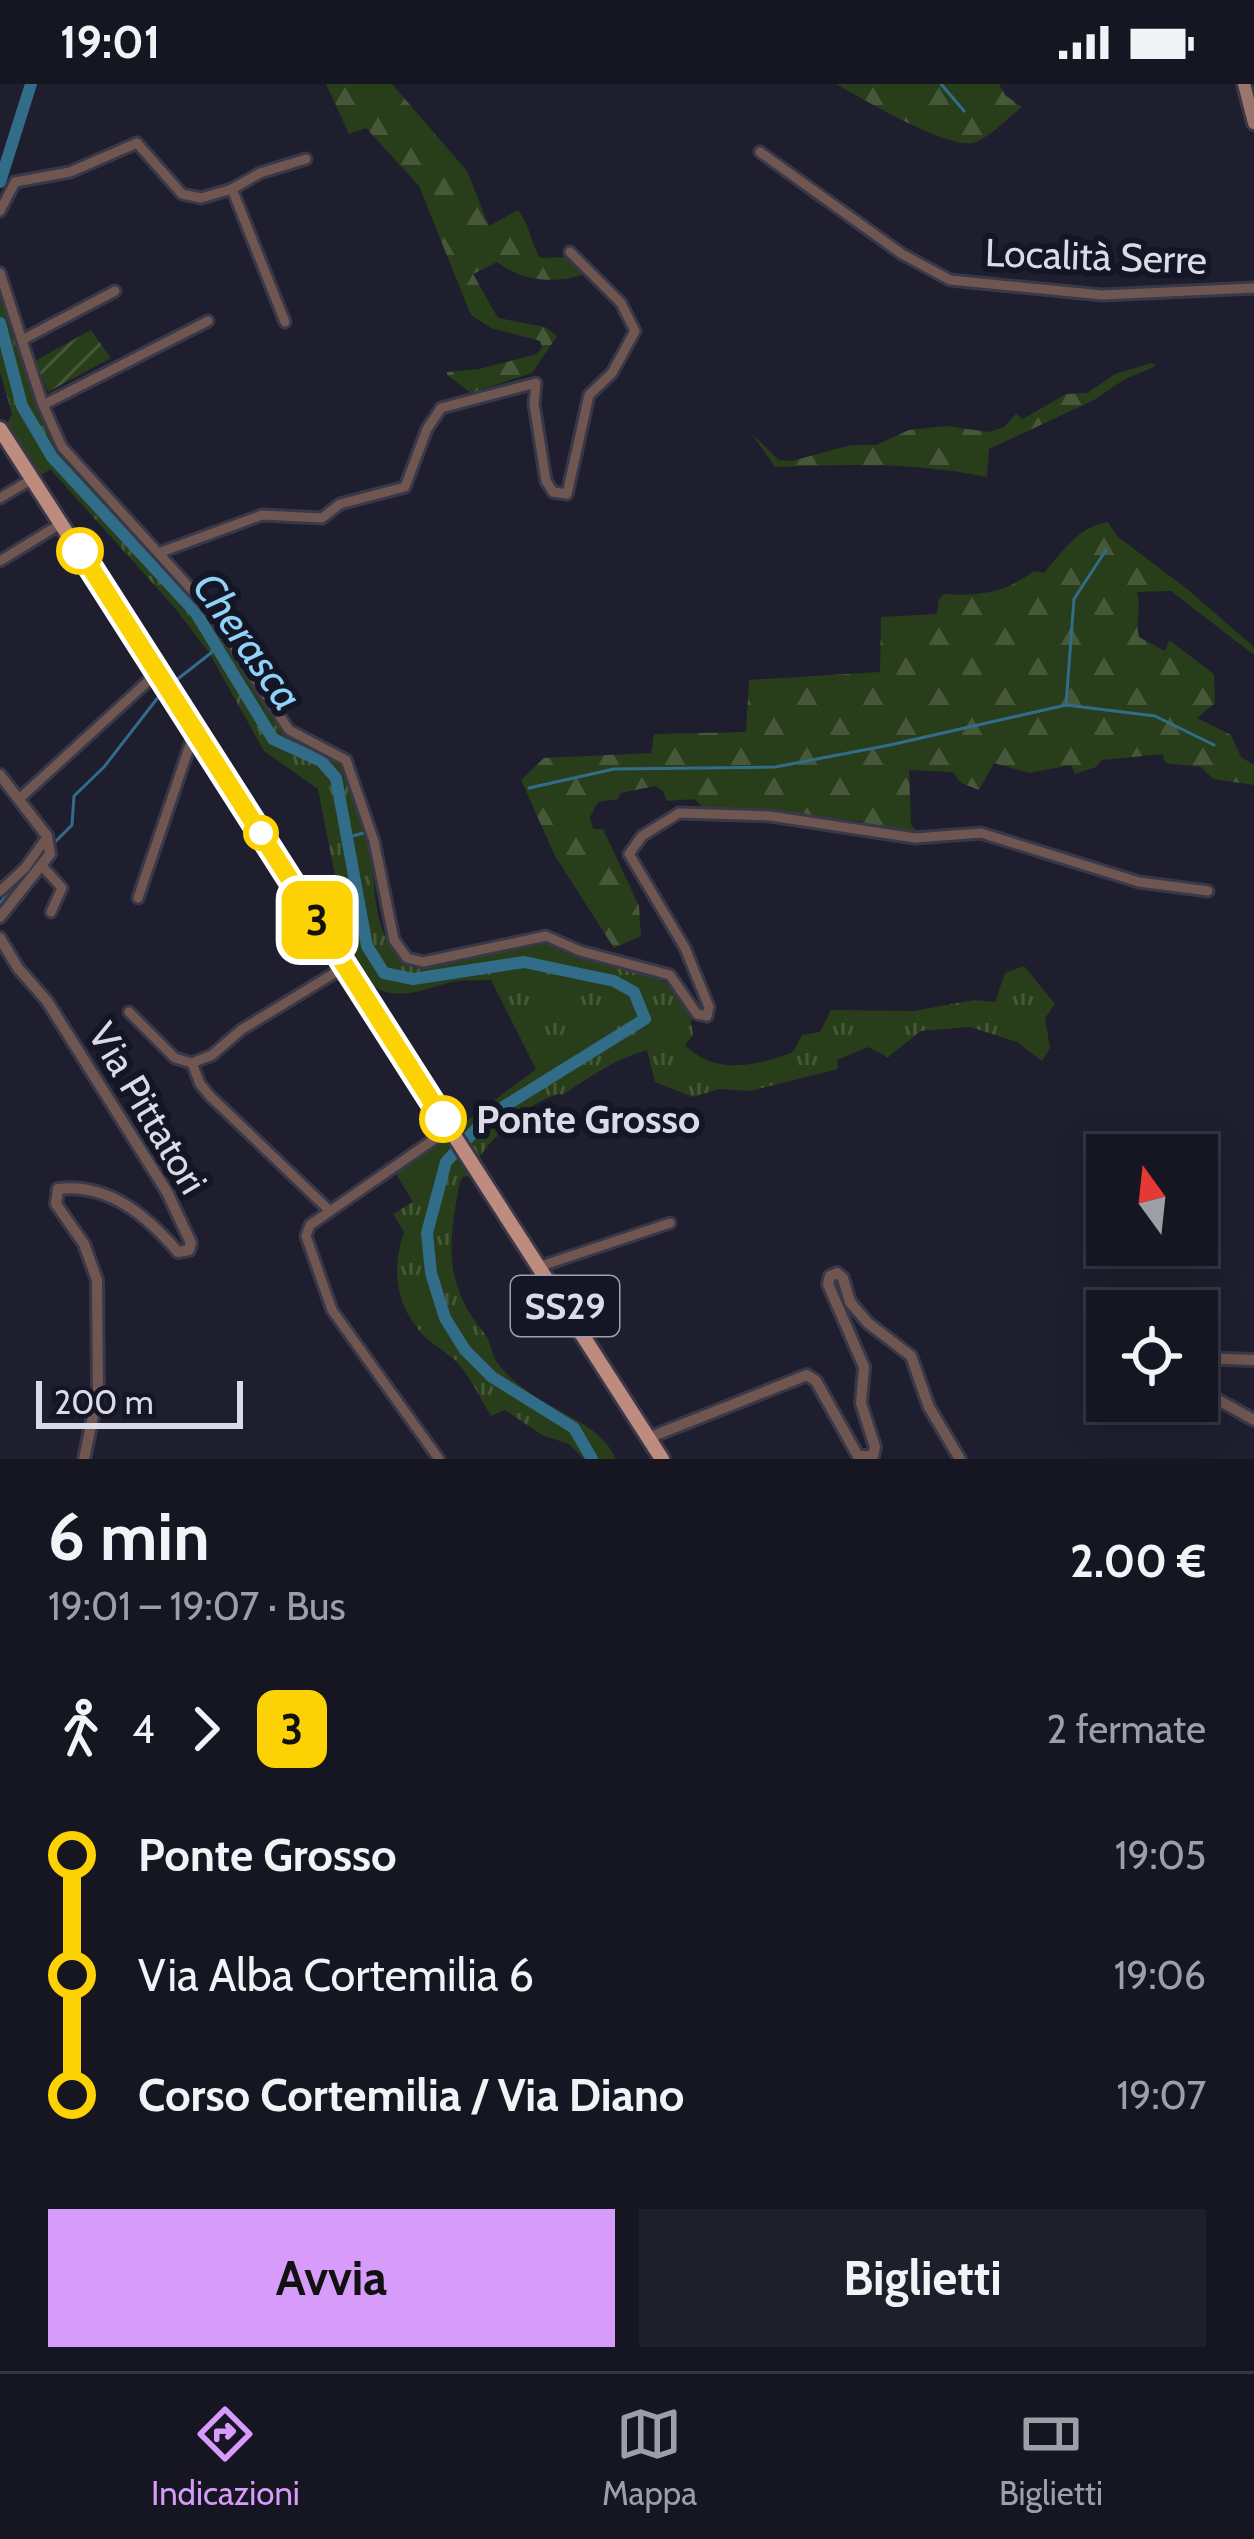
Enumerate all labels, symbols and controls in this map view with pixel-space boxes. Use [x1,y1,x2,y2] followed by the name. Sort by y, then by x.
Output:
[60,15,160,69] text: 19:01
[984,228,1208,284] street label: Località Serre
[58,529,102,573] unlabelled marker
[182,562,314,720] water label: Cherasca
[245,817,277,849] unlabelled marker
[278,881,356,959] line badge: 3
[306,894,328,946] text: 3
[78,1014,218,1202] street label: Via Pittatori
[476,1095,700,1143] place label: Ponte Grosso
[421,1097,465,1141] marker: Ponte Grosso
[1086,1134,1218,1266] north arrow
[1086,1134,1218,1422] map controls
[511,1276,619,1336] road number: SS29
[1086,1290,1218,1422] button: locate
[36,1375,243,1428] scale bar
[54,1382,154,1422] text: 200 m
[48,1496,210,1577] text: 6 min
[1070,1534,1206,1588] text: 2.00 €
[48,1582,346,1630] text: 19:01 – 19:07 · Bus
[48,1696,114,1762] icon: walk
[173,1696,239,1762] icon: forward
[281,1703,303,1755] text: 3
[132,1705,155,1753] text: 4
[1046,1705,1206,1753] text: 2 fermate
[138,1828,397,1882] text: Ponte Grosso
[1115,1831,1206,1879] text: 19:05
[138,1948,534,2002] text: Via Alba Cortemilia 6
[1114,1951,1206,1999] text: 19:06
[138,2068,684,2122] text: Corso Cortemilia / Via Diano
[1117,2071,1206,2119] text: 19:07
[48,2209,615,2347] button: Avvia
[639,2209,1206,2347] button: Biglietti
[151,2401,300,2513] tab: Indicazioni
[602,2401,697,2513] tab: Mappa
[999,2401,1103,2513] tab: Biglietti

